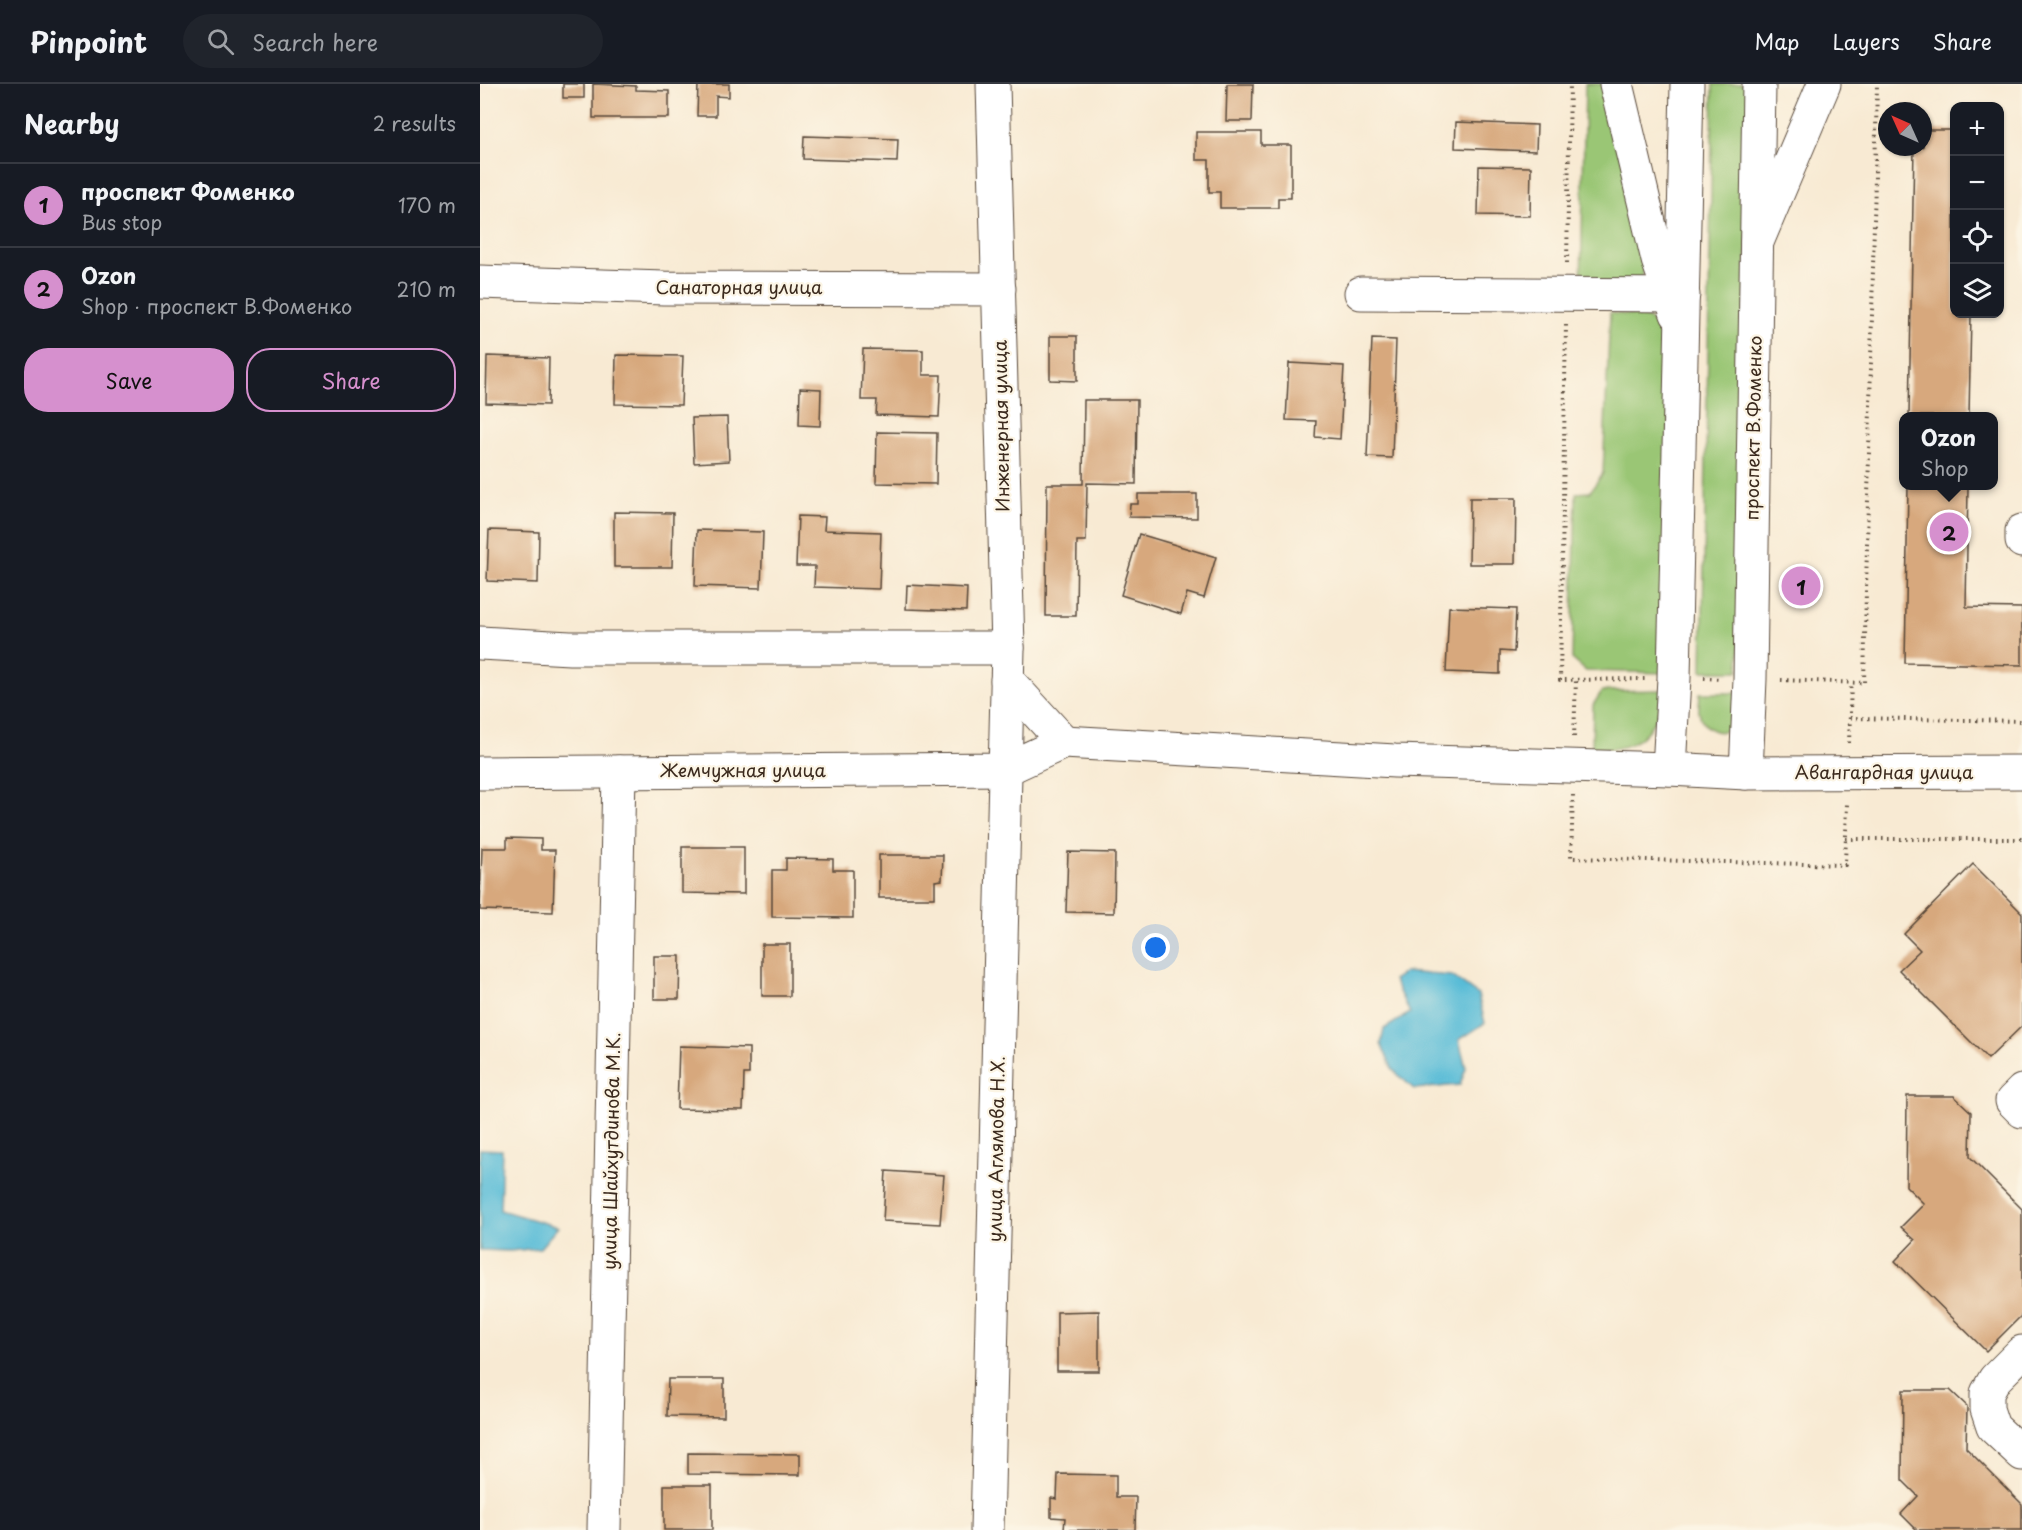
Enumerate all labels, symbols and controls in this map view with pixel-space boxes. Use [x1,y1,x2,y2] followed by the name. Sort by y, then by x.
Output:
[183,14,603,68] search box
[30,20,147,63] text: Pinpoint
[204,25,237,58] icon: search
[252,25,378,58] text: Search here
[1755,25,1799,57] text: Map
[1832,25,1900,57] text: Layers
[1933,25,1992,57] text: Share
[1878,102,1932,156] north arrow
[1950,102,2004,318] map controls
[1950,102,2004,156] button: +
[24,104,119,143] text: Nearby
[373,108,456,138] text: 2 results
[1950,156,2004,210] button: −
[81,174,295,207] text: проспект Фоменко
[39,190,48,220] text: 1
[398,190,456,220] text: 170 m
[81,207,162,237] text: Bus stop
[1950,210,2004,264] button: locate
[81,258,136,291] text: Ozon
[1950,264,2004,318] button: layers
[656,273,823,300] street label: Санаторная улица
[36,274,51,304] text: 2
[397,274,456,304] text: 210 m
[81,291,352,321] text: Shop · проспект В.Фоменко
[1737,335,1768,521] street label: проспект В.Фоменко
[985,339,1015,512] street label: Инженерная улица
[24,348,234,412] button: Save
[246,348,456,412] button: Share
[1899,412,1998,490] popup
[1921,420,1976,453] text: Ozon
[1921,453,1969,483] text: Shop
[1930,510,1968,554] pin: 2
[1782,564,1820,608] pin: 1
[660,756,827,783] street label: Жемчужная улица
[1795,758,1974,785] street label: Авангардная улица
[1141,933,1170,962] your location
[595,1032,626,1270] street label: улица Шайхутдинова М.К.
[980,1056,1011,1242] street label: улица Аглямова Н.Х.

